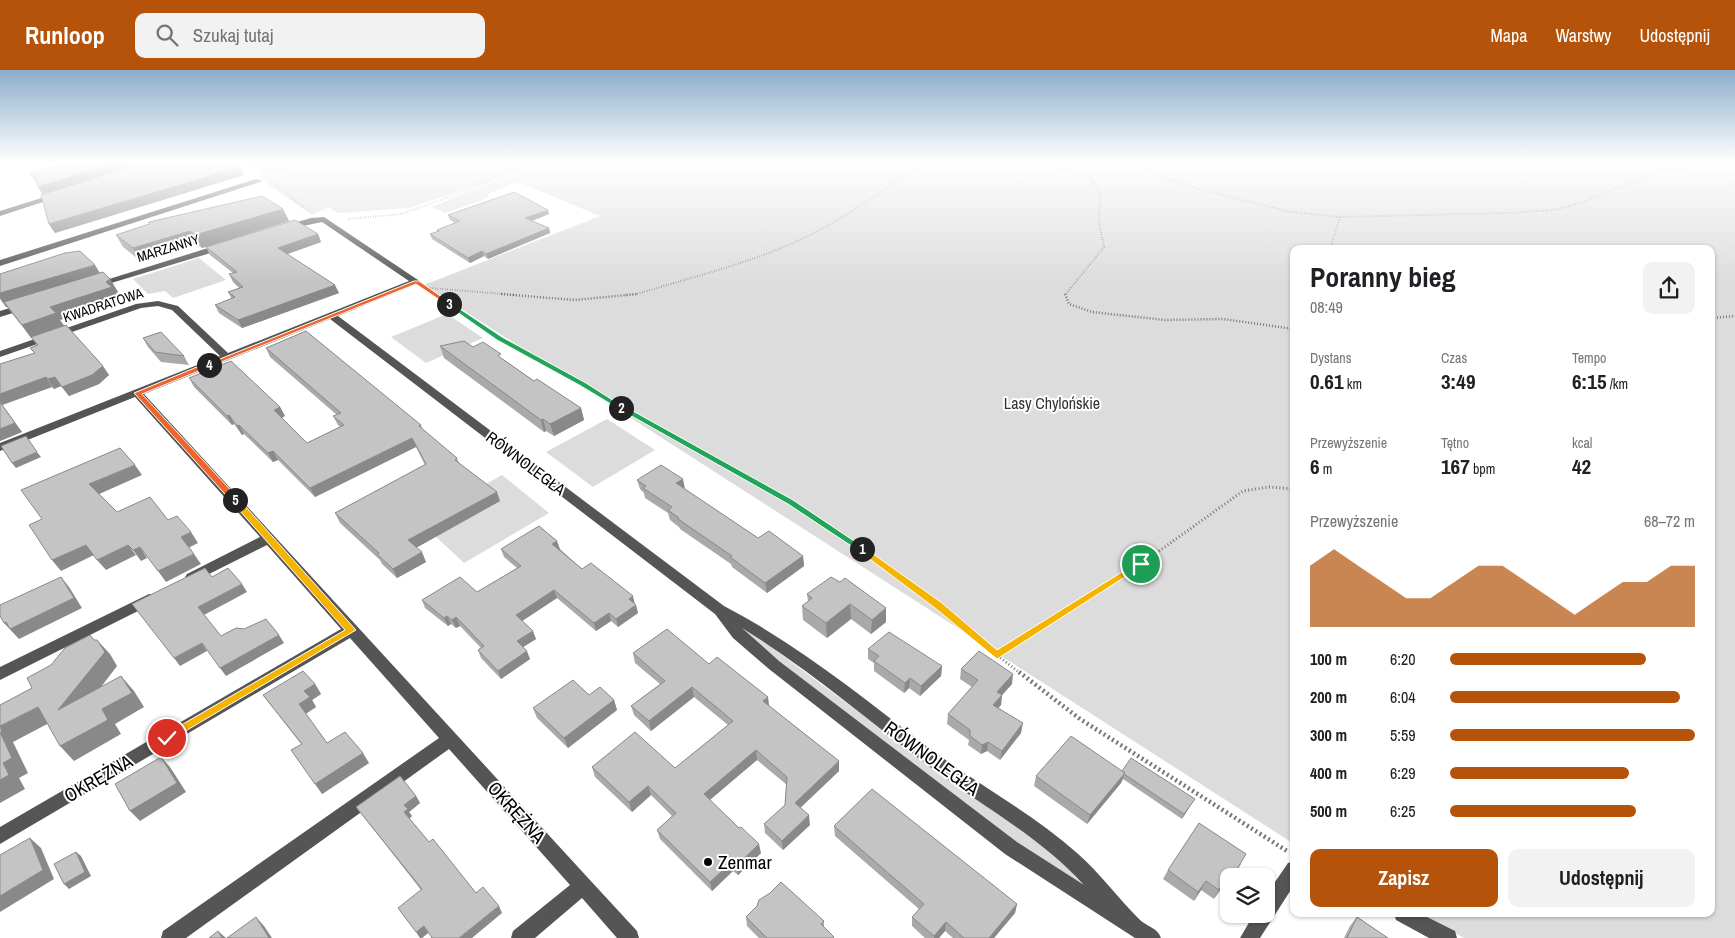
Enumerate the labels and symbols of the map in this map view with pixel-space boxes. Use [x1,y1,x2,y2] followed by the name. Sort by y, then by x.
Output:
[135,230,202,266] street label: MARZANNY
[61,284,146,326] street label: KWADRATOWA
[436,292,462,316] pin: 3
[196,352,222,378] pin: 4
[1004,392,1100,414] park label: Lasy Chylońskie
[608,396,634,420] pin: 2
[482,426,570,500] street label: RÓWNOLEGŁA
[222,488,248,512] pin: 5
[850,536,874,562] pin: 1
[1120,543,1162,585] pin
[879,715,985,802] street label: RÓWNOLEGŁA
[146,717,188,759] pin
[59,748,138,808] street label: OKRĘŻNA
[482,775,552,849] street label: OKRĘŻNA
[718,849,772,875] place label: Zenmar
[702,856,714,868] marker: Zenmar

